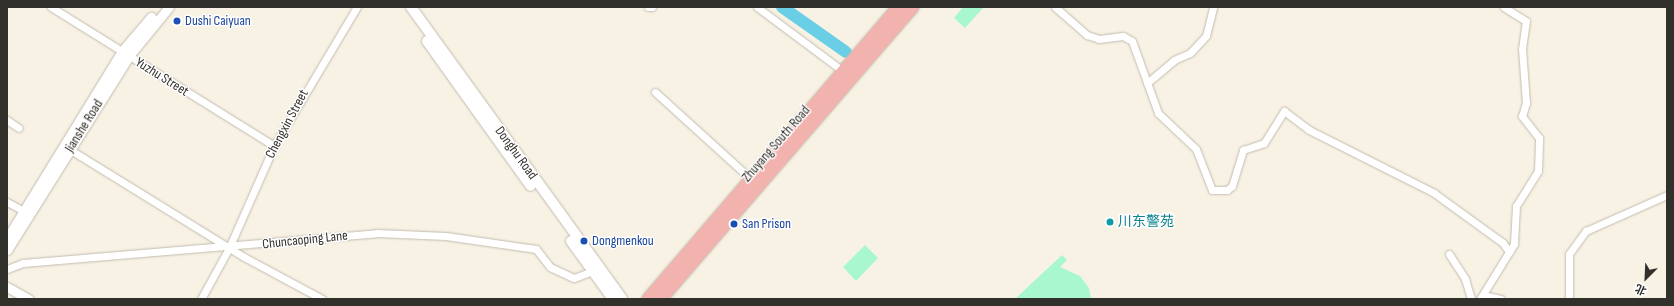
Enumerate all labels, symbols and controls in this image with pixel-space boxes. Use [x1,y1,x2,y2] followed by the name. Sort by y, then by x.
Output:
[185,13,251,29] place label: Dushi Caiyuan
[172,16,182,26] marker: Dushi Caiyuan
[132,54,192,100] street label: Yuzhu Street
[262,87,312,161] street label: Chengxin Street
[61,97,107,155] street label: Jianshe Road
[738,102,814,186] street label: Zhuyang South Road
[491,123,541,183] street label: Donghu Road
[1118,214,1174,230] place label: 川东警苑
[742,216,791,232] place label: San Prison
[1105,217,1115,227] marker: 川东警苑
[729,219,739,229] marker: San Prison
[262,227,348,253] street label: Chuncaoping Lane
[592,233,654,249] place label: Dongmenkou
[579,236,589,246] marker: Dongmenkou
[1626,258,1666,298] north arrow
[1633,281,1649,298] text: 北

